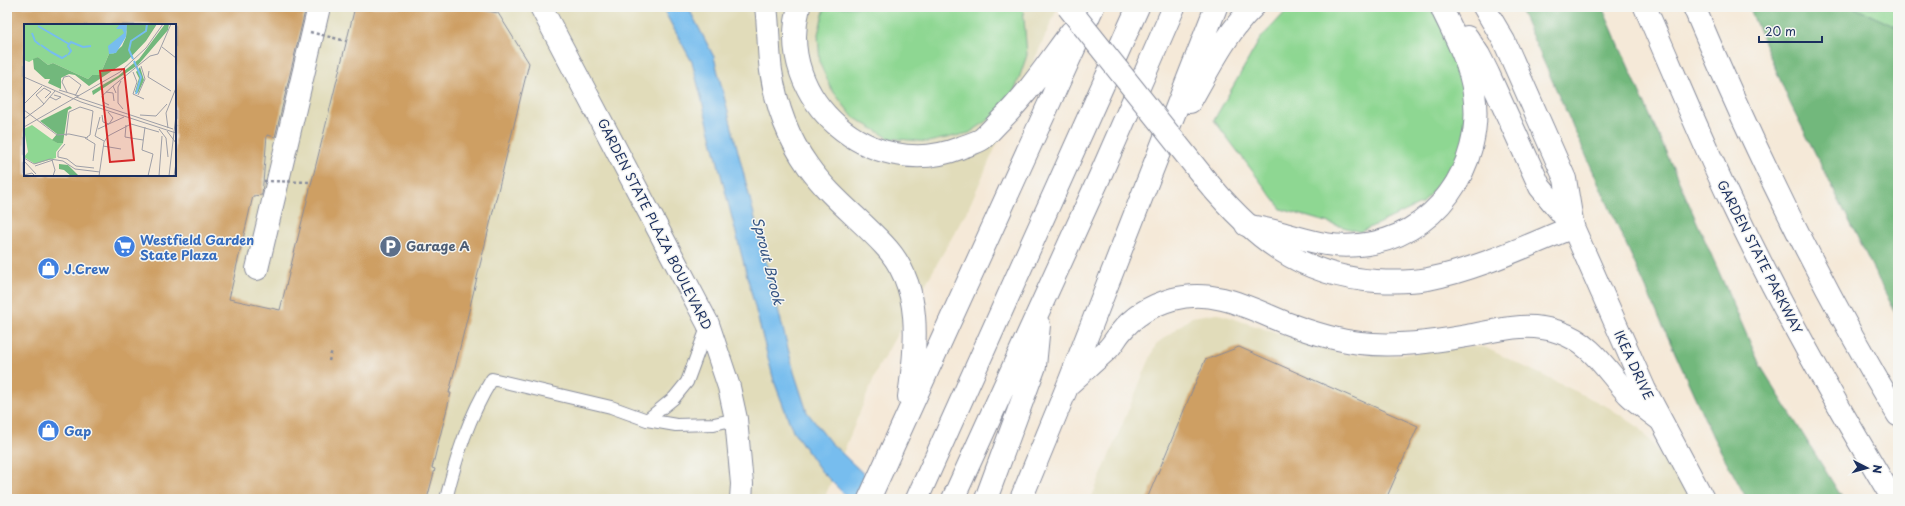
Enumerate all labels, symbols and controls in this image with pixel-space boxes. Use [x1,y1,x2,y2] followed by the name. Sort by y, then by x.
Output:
[1759,18,1822,44] scale bar
[1765,22,1796,40] text: 20 m
[24,24,176,176] inset map
[594,115,717,333] street label: GARDEN STATE PLAZA BOULEVARD
[1713,176,1808,338] street label: GARDEN STATE PARKWAY
[747,215,790,308] water label: Sprout Brook
[140,230,254,264] place label: Westfield Garden State Plaza
[377,233,403,259] parking icon: Garage A
[111,234,137,260] supermarket icon: Westfield Garden State Plaza
[406,236,470,255] place label: Garage A
[36,256,62,282] shop icon: J.Crew
[64,259,109,278] place label: J.Crew
[1610,327,1659,403] street label: IKEA DRIVE
[36,418,62,444] shop icon: Gap
[64,421,91,440] place label: Gap
[1847,448,1887,488] north arrow
[1869,464,1886,475] text: N

